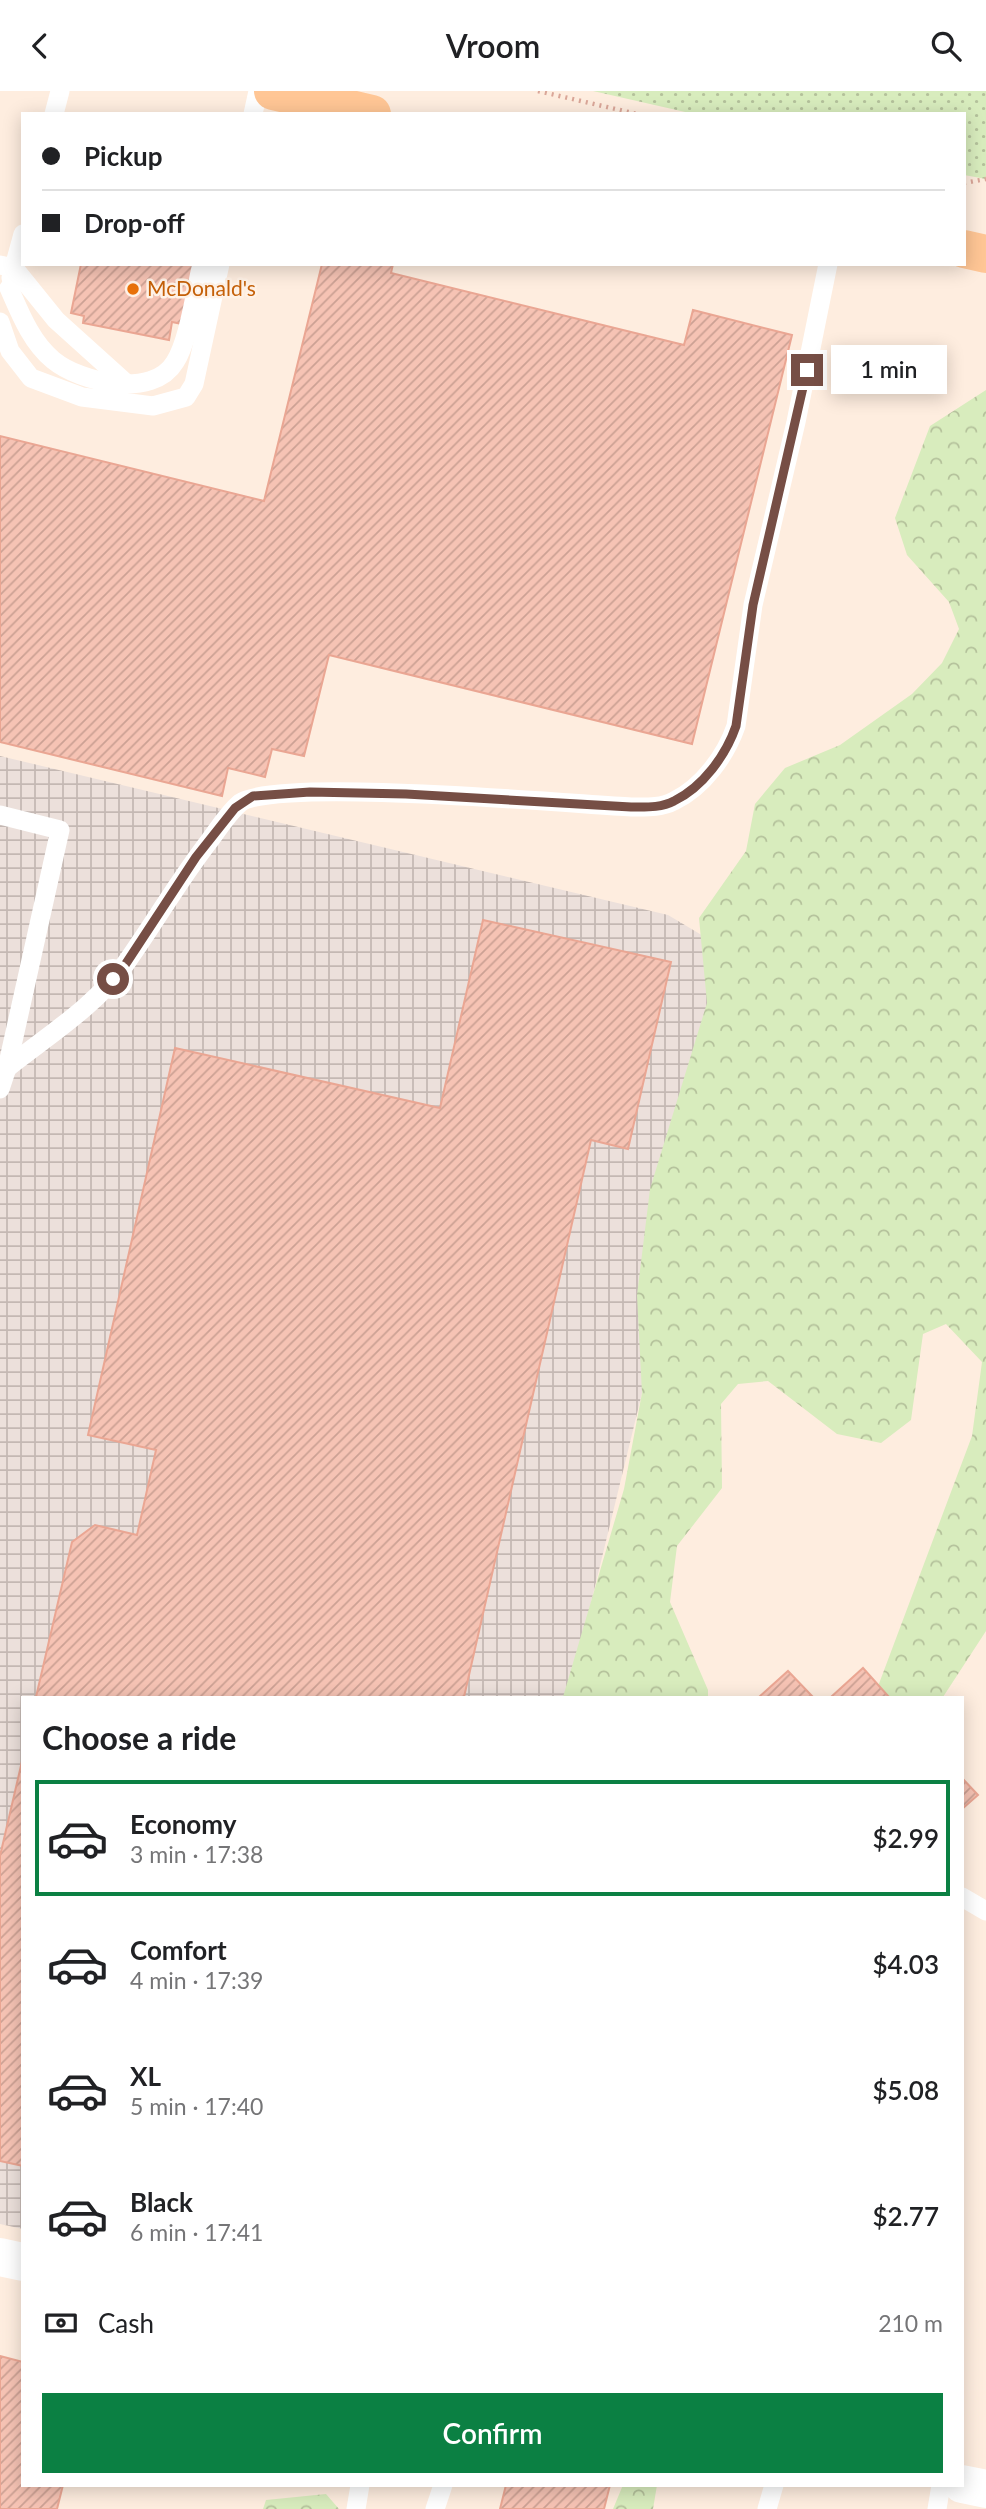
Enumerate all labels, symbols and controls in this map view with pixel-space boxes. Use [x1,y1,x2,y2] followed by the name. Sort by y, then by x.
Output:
[446,26,540,65] text: Vroom
[21,27,59,65] icon: back
[927,27,965,65] icon: search
[84,140,163,172] text: Pickup
[84,207,185,239] text: Drop-off
[147,275,256,300] place label: McDonald's
[125,281,141,297] marker: McDonald's
[832,345,947,395] callout: 1 min
[791,354,823,386] route end
[861,355,917,383] text: 1 min
[97,963,129,995] route start
[42,1718,236,1757] text: Choose a ride
[46,1807,109,1870] icon: car
[130,1808,236,1840] text: Economy
[873,1822,939,1854] text: $2.99
[130,1840,263,1868] text: 3 min · 17:38
[46,1933,109,1996] icon: car
[130,1934,227,1966] text: Comfort
[873,1948,939,1980] text: $4.03
[130,1966,263,1994] text: 4 min · 17:39
[46,2059,109,2122] icon: car
[130,2060,161,2092] text: XL
[873,2074,939,2106] text: $5.08
[130,2092,263,2120] text: 5 min · 17:40
[46,2185,109,2248] icon: car
[130,2186,193,2218] text: Black
[873,2200,939,2232] text: $2.77
[130,2218,263,2246] text: 6 min · 17:41
[42,2304,80,2342] icon: cash
[98,2307,154,2339] text: Cash
[878,2309,943,2337] text: 210 m
[42,2393,943,2473] button: Confirm

